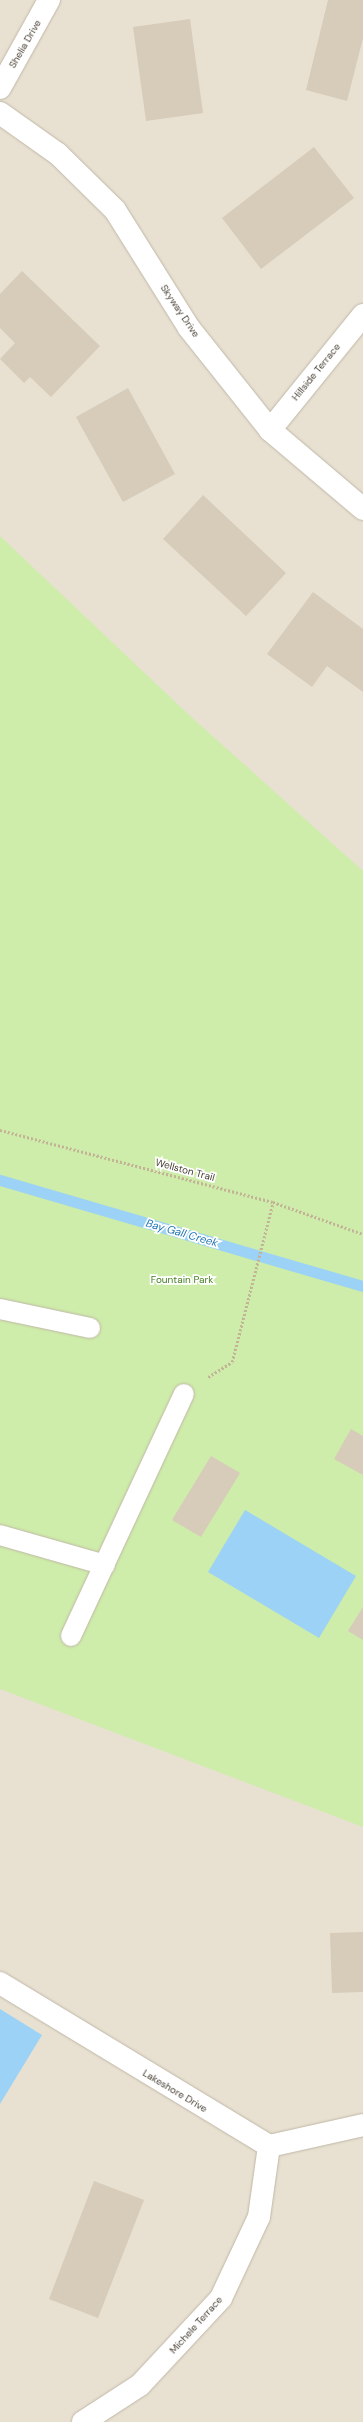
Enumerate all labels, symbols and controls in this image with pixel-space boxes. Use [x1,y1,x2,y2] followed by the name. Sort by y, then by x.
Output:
[6,18,44,70] street label: Shelia Drive
[158,282,202,340] street label: Skyway Drive
[289,341,343,403] street label: Hillside Terrace
[154,1156,216,1184] street label: Wellston Trail
[145,1216,219,1250] water label: Bay Gall Creek
[151,1274,213,1286] park label: Fountain Park
[140,2067,210,2115] street label: Lakeshore Drive
[167,2294,225,2356] street label: Michele Terrace

